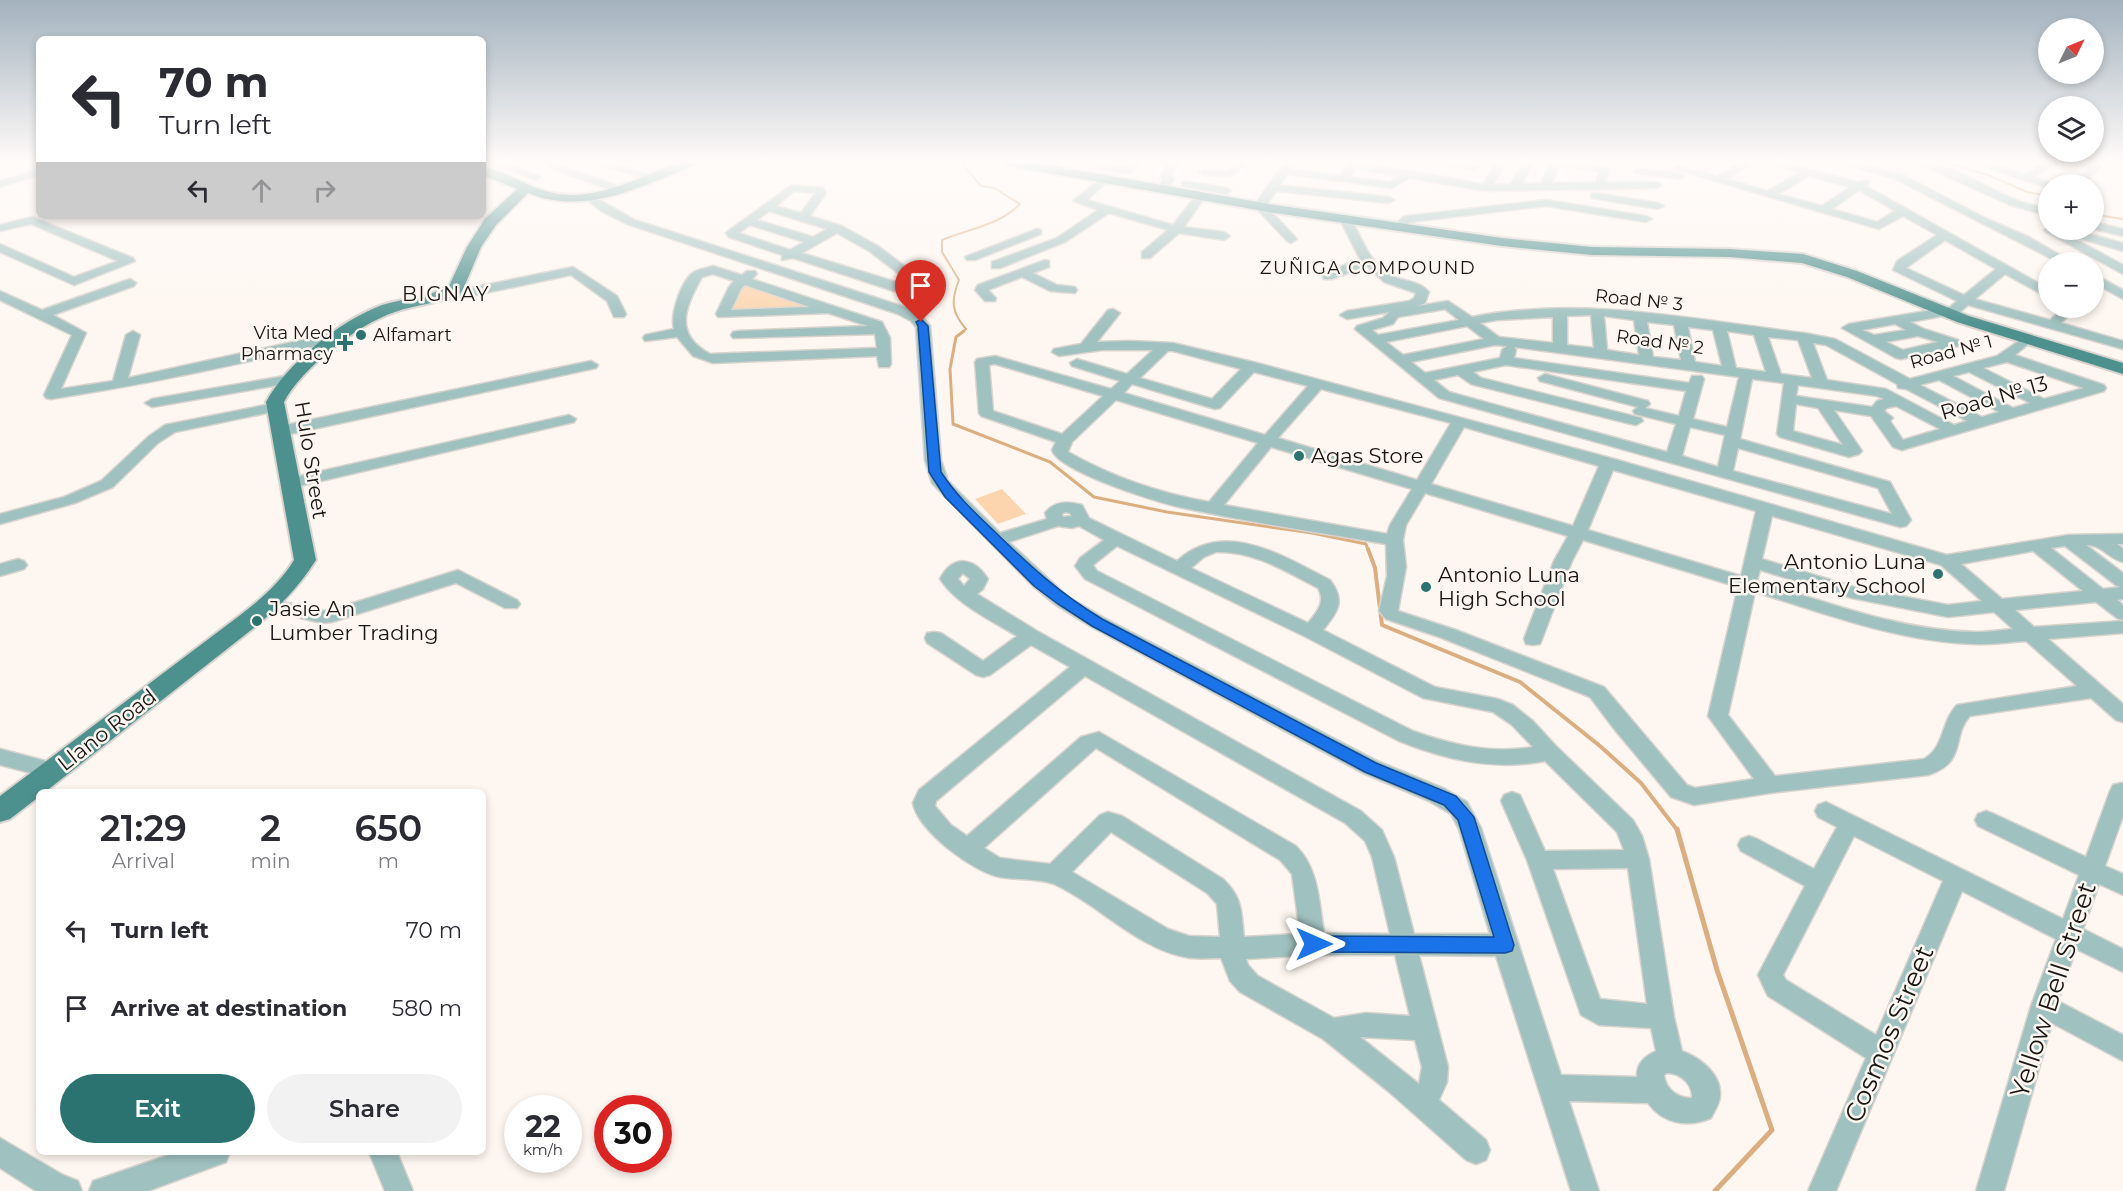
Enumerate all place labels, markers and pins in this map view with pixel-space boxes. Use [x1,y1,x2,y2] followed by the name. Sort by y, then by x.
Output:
[895,260,946,322] pin
[241,322,333,365] place label: Vita Med Pharmacy
[373,324,452,346] place label: Alfamart
[354,328,368,342] marker: Alfamart
[338,336,352,350] marker: Vita Med Pharmacy
[1311,443,1424,468] place label: Agas Store
[1292,449,1306,463] marker: Agas Store
[1728,549,1926,598] place label: Antonio Luna Elementary School
[1438,562,1580,611] place label: Antonio Luna High School
[1931,567,1945,581] marker: Antonio Luna Elementary School
[1419,580,1433,594] marker: Antonio Luna High School
[268,596,439,645] place label: Jasie An Lumber Trading
[250,614,264,628] marker: Jasie An Lumber Trading

